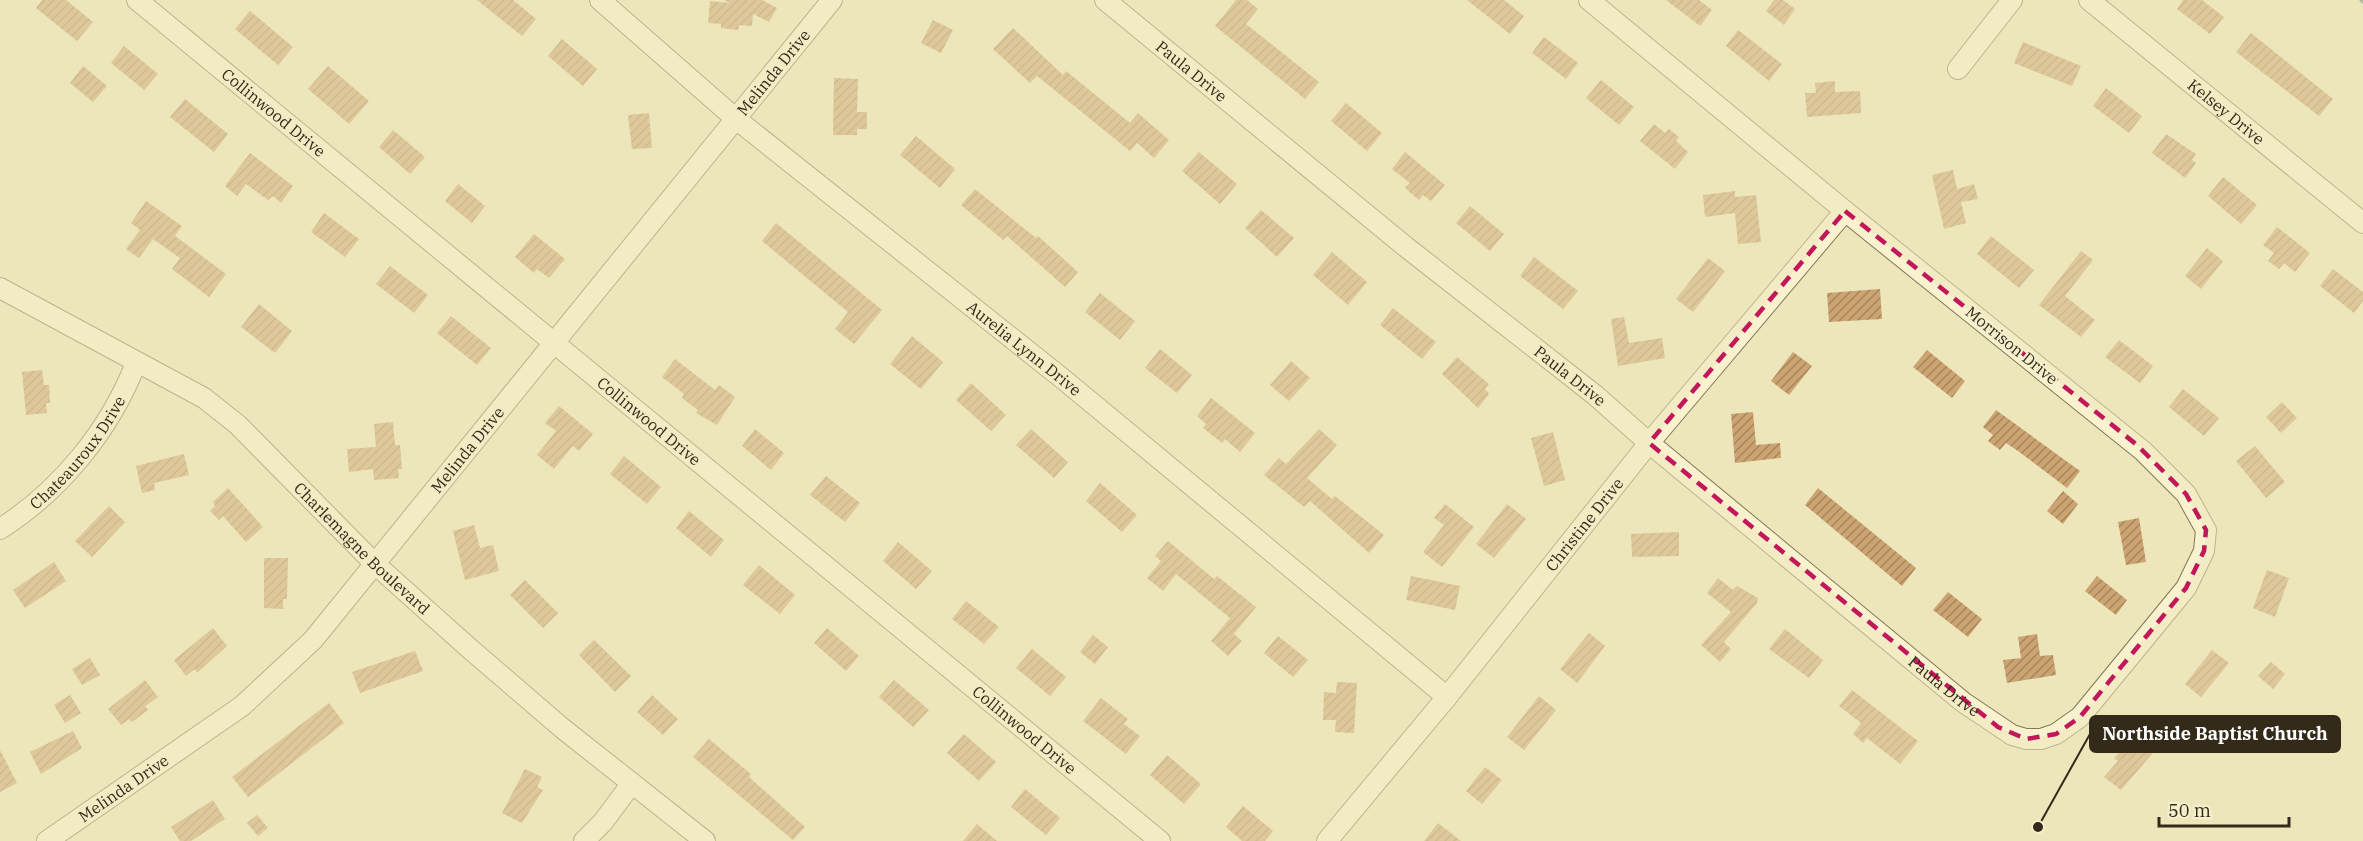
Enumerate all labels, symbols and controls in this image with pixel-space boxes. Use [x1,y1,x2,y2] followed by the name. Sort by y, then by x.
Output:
[732,25,814,119] street label: Melinda Drive
[1152,36,1231,106] street label: Paula Drive
[218,64,330,161] street label: Collinwood Drive
[2184,75,2269,149] street label: Kelsey Drive
[963,297,1085,400] street label: Aurelia Lynn Drive
[1962,302,2062,388] street label: Morrison Drive
[1530,341,1610,410] street label: Paula Drive
[593,372,705,470] street label: Collinwood Drive
[25,392,129,514] street label: Chateauroux Drive
[426,403,508,497] street label: Melinda Drive
[1541,474,1628,575] street label: Christine Drive
[290,478,434,619] street label: Charlemagne Boulevard
[1904,651,1984,721] street label: Paula Drive
[969,681,1081,778] street label: Collinwood Drive
[2090,716,2340,752] callout: Northside Baptist Church
[2102,722,2328,745] text: Northside Baptist Church
[75,750,172,826] street label: Melinda Drive
[2159,790,2290,828] scale bar
[2168,799,2211,822] text: 50 m

